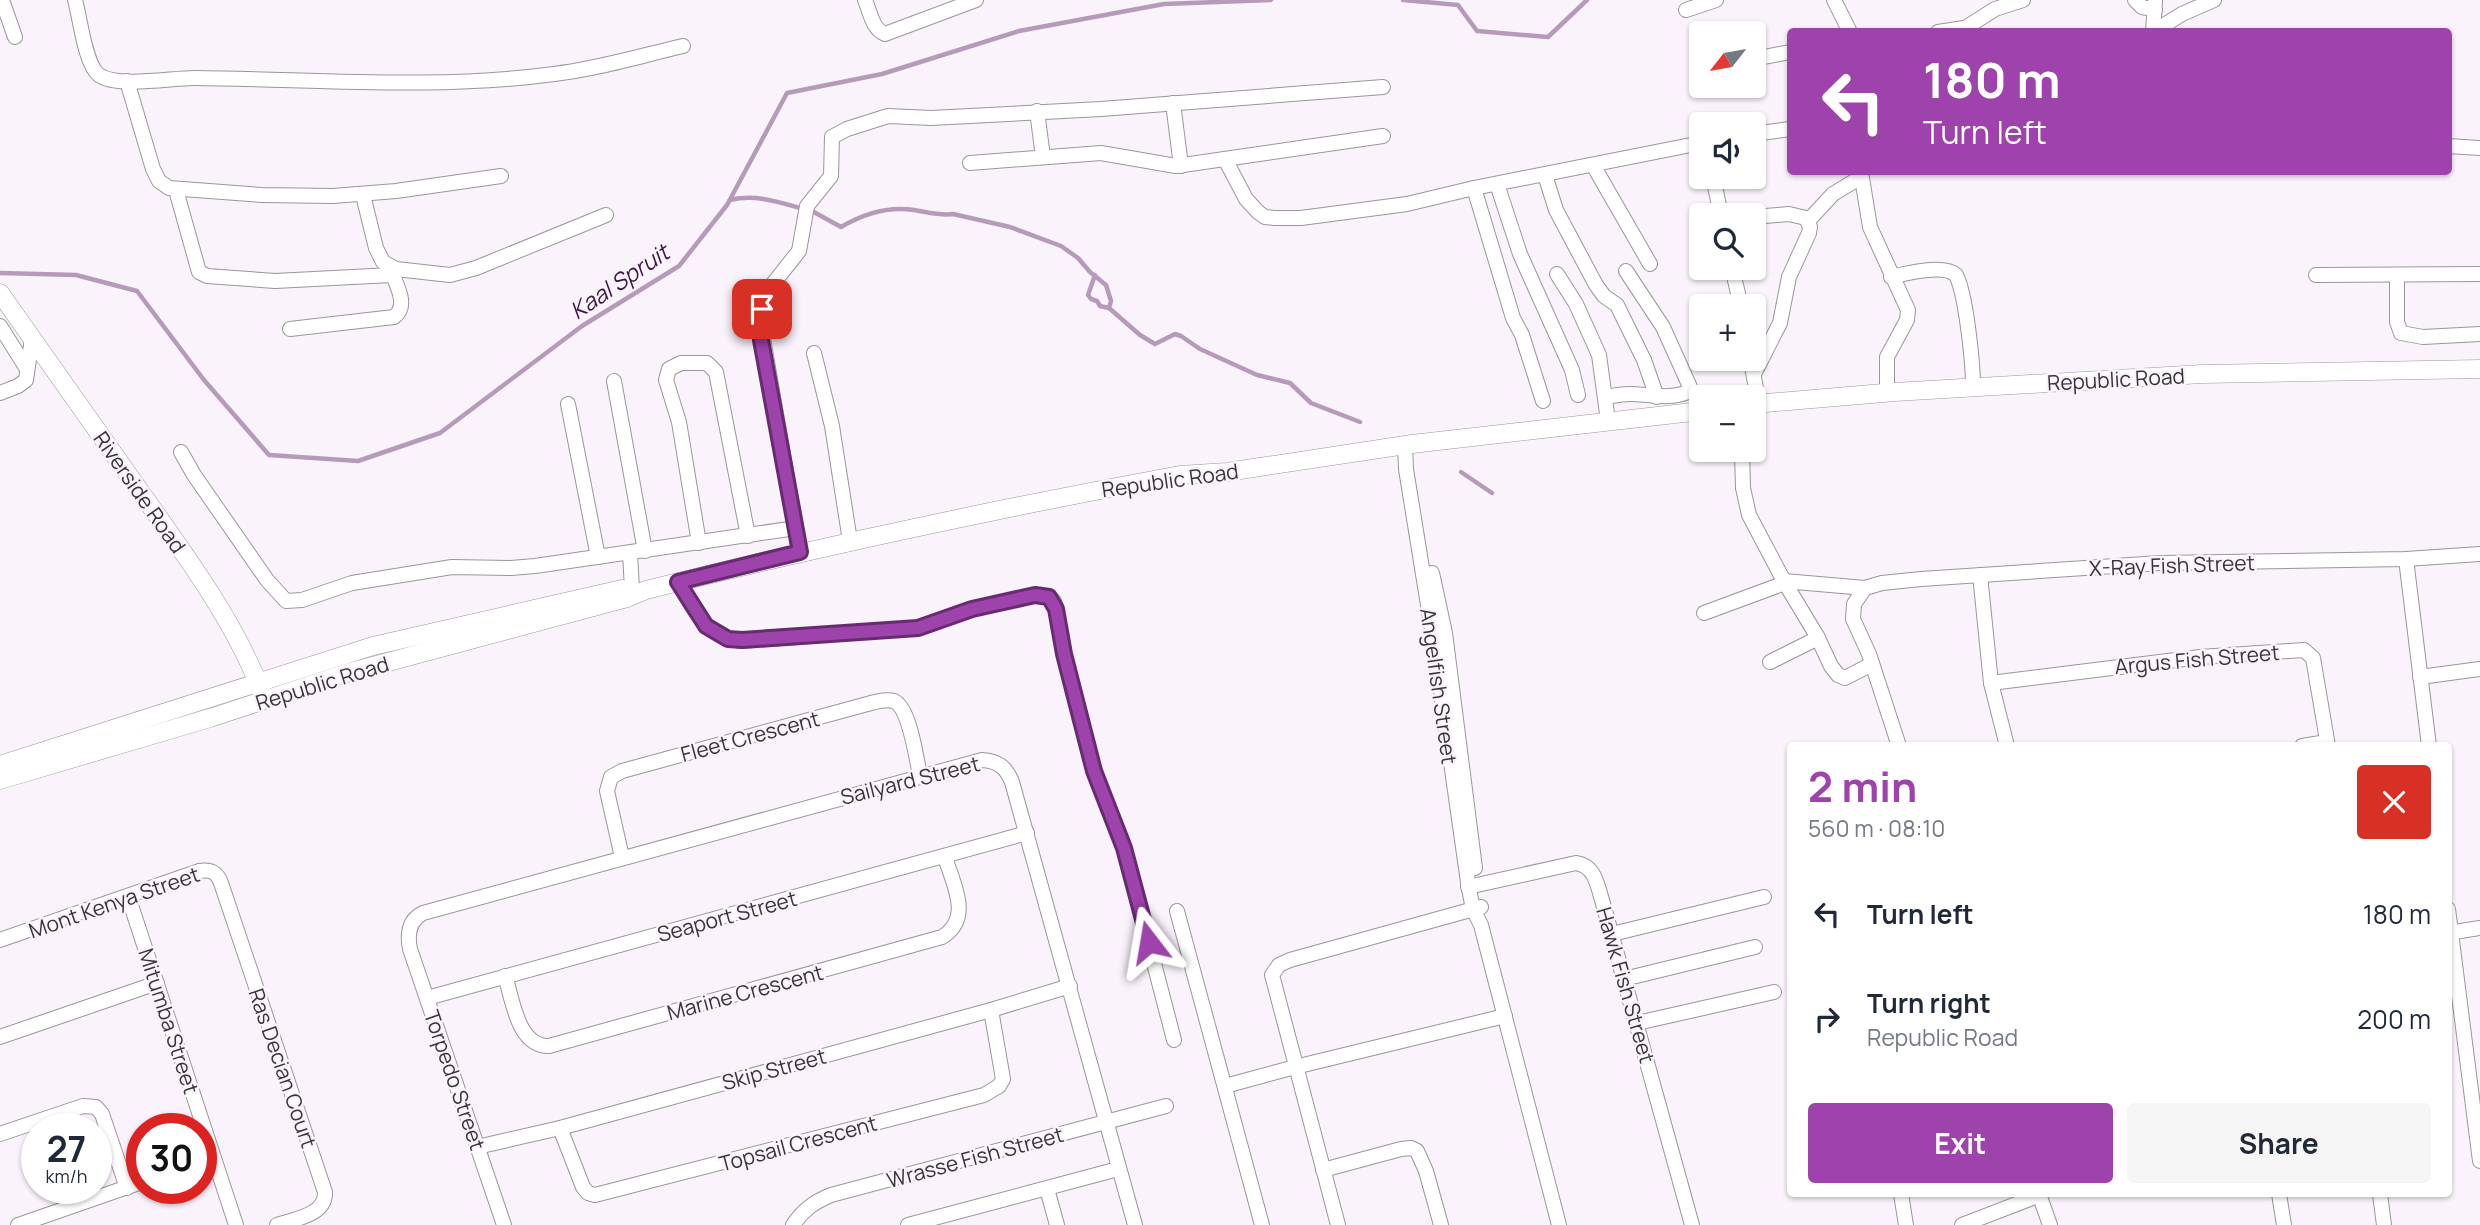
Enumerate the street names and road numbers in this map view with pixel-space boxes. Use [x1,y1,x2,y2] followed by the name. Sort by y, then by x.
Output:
[2046,361,2186,397] street label: Republic Road
[88,426,192,558] street label: Riverside Road
[1100,457,1240,503] street label: Republic Road
[2089,548,2255,582] street label: X-Ray Fish Street
[1414,606,1464,766] street label: Angelfish Street
[2113,638,2281,680] street label: Argus Fish Street
[252,649,392,717] street label: Republic Road
[678,704,822,768] street label: Fleet Crescent
[838,749,982,811] street label: Sailyard Street
[25,860,203,944] street label: Mont Kenya Street
[654,884,800,948] street label: Seaport Street
[1590,904,1662,1066] street label: Hawk Fish Street
[132,945,206,1097] street label: Mitumba Street
[664,958,826,1026] street label: Marine Crescent
[243,985,323,1151] street label: Ras Decian Court
[418,1006,492,1154] street label: Torpedo Street
[719,1042,829,1096] street label: Skip Street
[716,1108,880,1178] street label: Topsail Crescent
[884,1120,1066,1194] street label: Wrasse Fish Street

